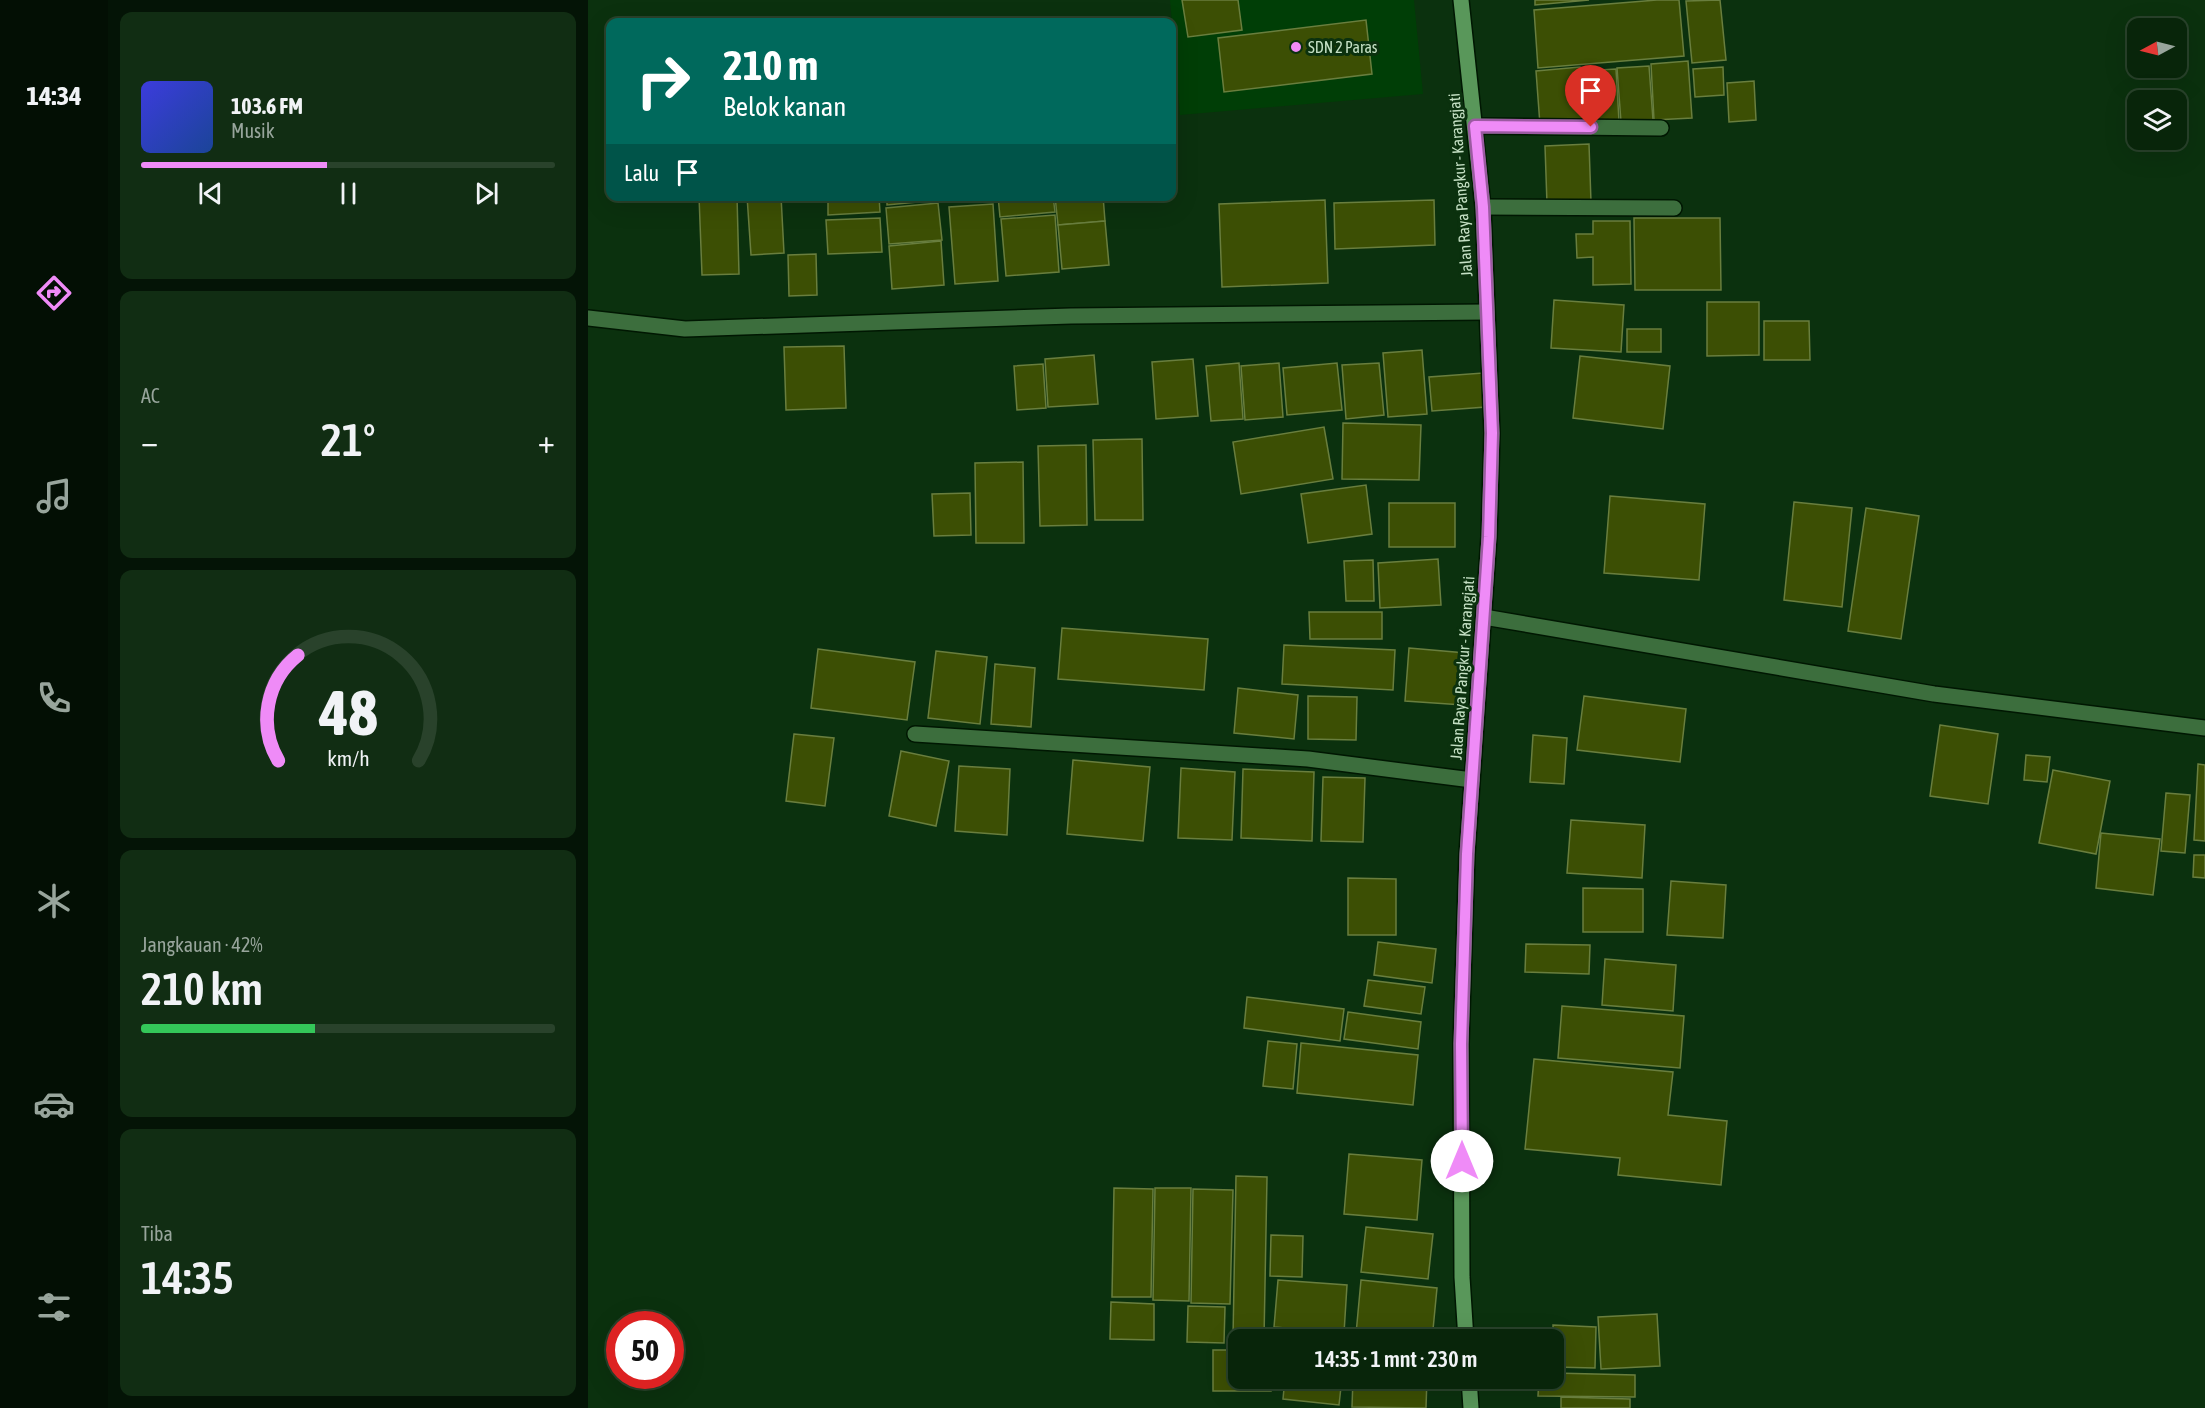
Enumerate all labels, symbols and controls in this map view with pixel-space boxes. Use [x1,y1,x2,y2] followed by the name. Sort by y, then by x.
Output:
[2127,18,2187,78] north arrow
[2127,18,2187,150] map controls
[1308,38,1378,56] place label: SDN 2 Paras
[1289,40,1303,54] marker: SDN 2 Paras
[723,41,818,89] text: 210 m
[624,42,702,120] icon: right
[1565,65,1616,127] pin
[1574,74,1607,107] icon: arrive
[26,80,82,111] text: 14:34
[2127,90,2187,150] button: layers
[723,91,846,122] text: Belok kanan
[231,93,303,119] text: 103.6 FM
[1445,93,1476,277] street label: Jalan Raya Pangkur - Karangjati
[231,119,275,142] text: Musik
[671,156,704,189] icon: arrive
[624,160,659,186] text: Lalu
[194,177,227,210] icon: previous
[332,177,365,210] icon: pause
[470,177,503,210] icon: next
[33,272,75,314] icon: directions
[141,384,160,407] text: AC
[321,414,375,466] text: 21°
[141,422,158,460] text: −
[538,422,555,460] text: +
[33,475,75,517] icon: music
[1447,576,1478,760] street label: Jalan Raya Pangkur - Karangjati
[33,677,75,719] icon: phone
[318,677,377,748] text: 48
[327,746,369,771] text: km/h
[33,880,75,922] icon: climate
[141,933,263,956] text: Jangkauan · 42%
[141,963,263,1015] text: 210 km
[33,1083,75,1125] icon: car
[1430,1129,1494,1193] position arrow
[141,1222,173,1245] text: Tiba
[141,1252,234,1304] text: 14:35
[33,1286,75,1328] icon: filters
[606,1311,684,1389] speed limit sign: 50
[1315,1346,1477,1372] text: 14:35 · 1 mnt · 230 m

